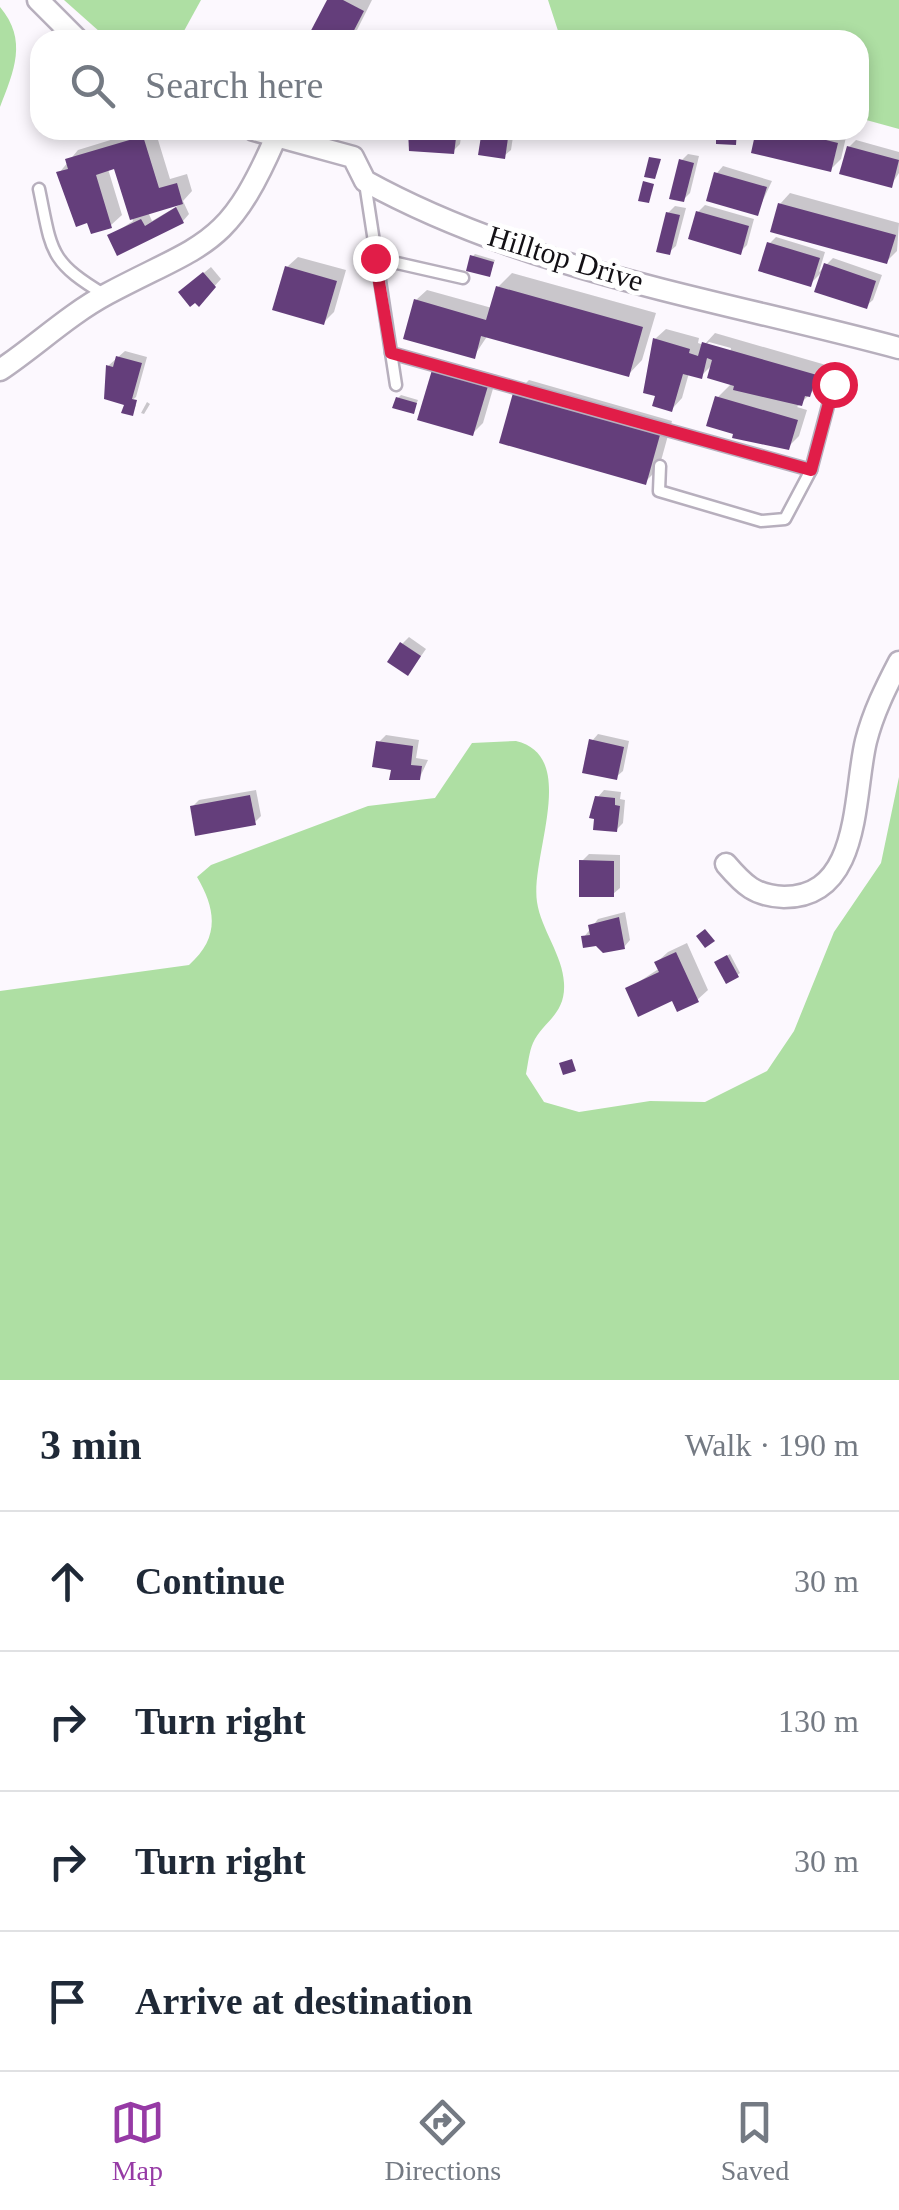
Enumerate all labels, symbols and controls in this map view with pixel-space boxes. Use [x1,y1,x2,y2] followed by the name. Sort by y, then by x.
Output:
[30,30,869,140] search box
[65,58,120,113] icon: search
[145,64,323,106] text: Search here
[484,219,648,297] street label: Hilltop Drive
[353,236,399,282] route end
[812,362,858,408] route start
[40,1422,142,1468] text: 3 min
[685,1427,859,1463] text: Walk · 190 m
[40,1554,95,1609] icon: ahead
[135,1560,285,1602] text: Continue
[794,1563,859,1599] text: 30 m
[40,1694,95,1749] icon: right
[135,1700,306,1742] text: Turn right
[778,1703,859,1739] text: 130 m
[40,1834,95,1889] icon: right
[135,1840,306,1882] text: Turn right
[794,1843,859,1879] text: 30 m
[40,1974,95,2029] icon: arrive
[135,1980,473,2022] text: Arrive at destination
[110,2095,165,2187] tab: Map
[384,2095,501,2187] tab: Directions
[721,2095,789,2187] tab: Saved

